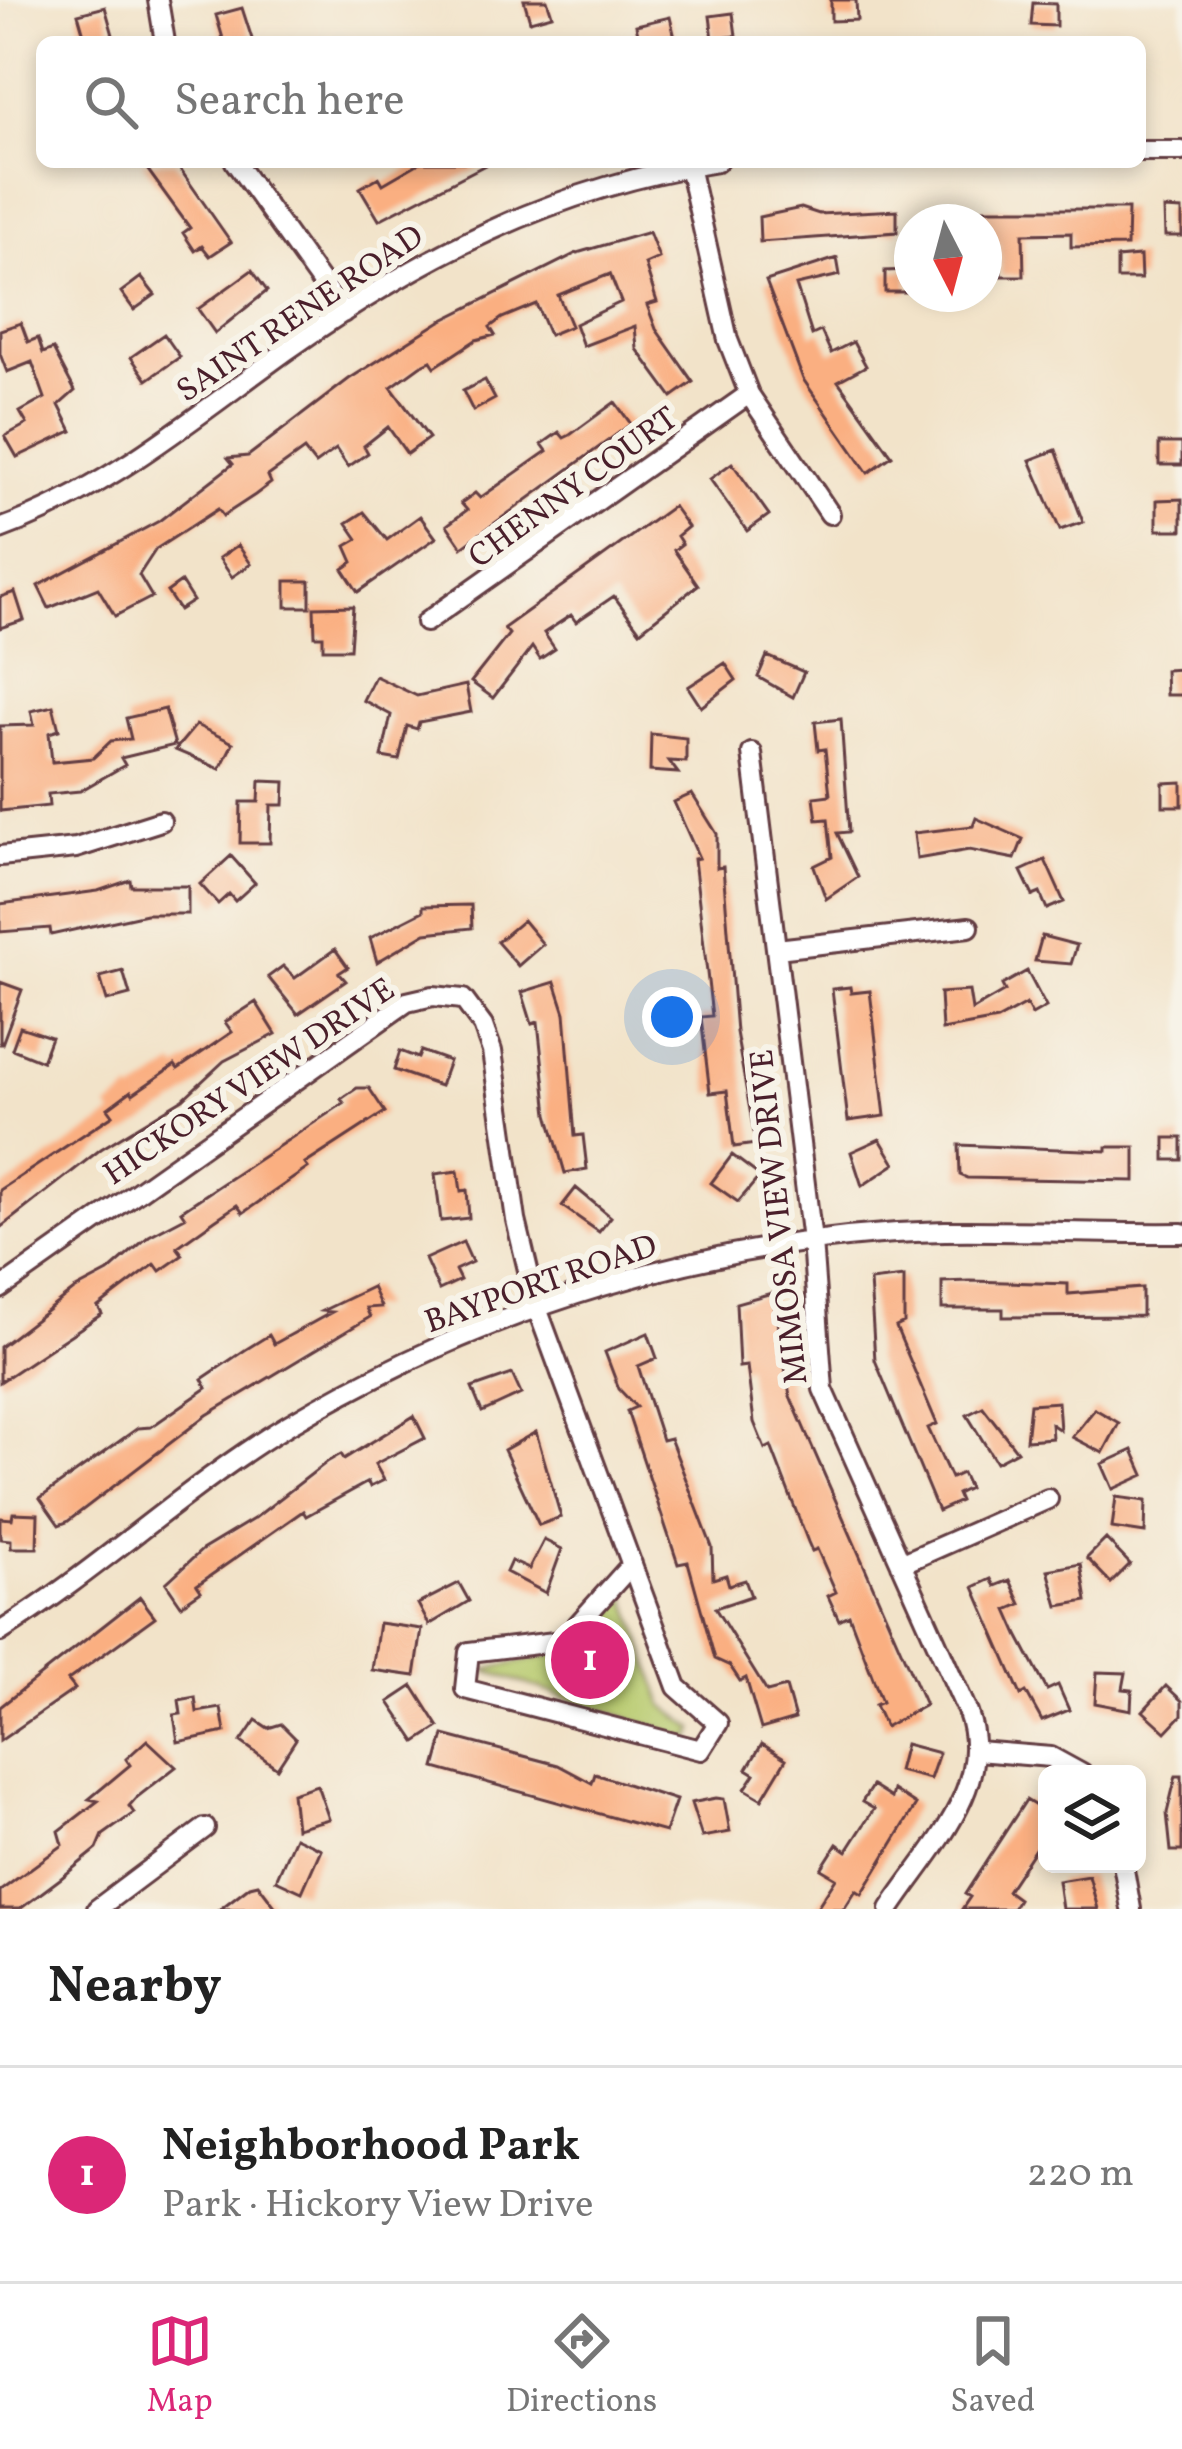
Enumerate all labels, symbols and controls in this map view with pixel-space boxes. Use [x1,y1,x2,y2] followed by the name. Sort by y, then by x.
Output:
[36,36,1146,168] search box
[78,69,144,135] icon: search
[174,71,405,134] text: Search here
[894,204,1002,312] north arrow
[168,215,434,415] street label: SAINT RENE ROAD
[460,398,688,581] street label: CHENNY COURT
[95,968,405,1198] street label: HICKORY VIEW DRIVE
[642,987,702,1047] your location
[740,1047,821,1387] street label: MIMOSA VIEW DRIVE
[419,1225,664,1347] street label: BAYPORT ROAD
[551,1615,629,1705] pin: 1
[1038,1765,1146,1873] map controls
[1038,1765,1146,1873] button: layers
[48,1952,222,2023] text: Nearby
[162,2116,580,2179] text: Neighborhood Park
[79,2148,95,2202] text: 1
[1027,2148,1134,2202] text: 220 m
[162,2179,594,2233] text: Park · Hickory View Drive
[147,2308,213,2426] tab: Map
[506,2308,657,2426] tab: Directions
[950,2308,1035,2426] tab: Saved

